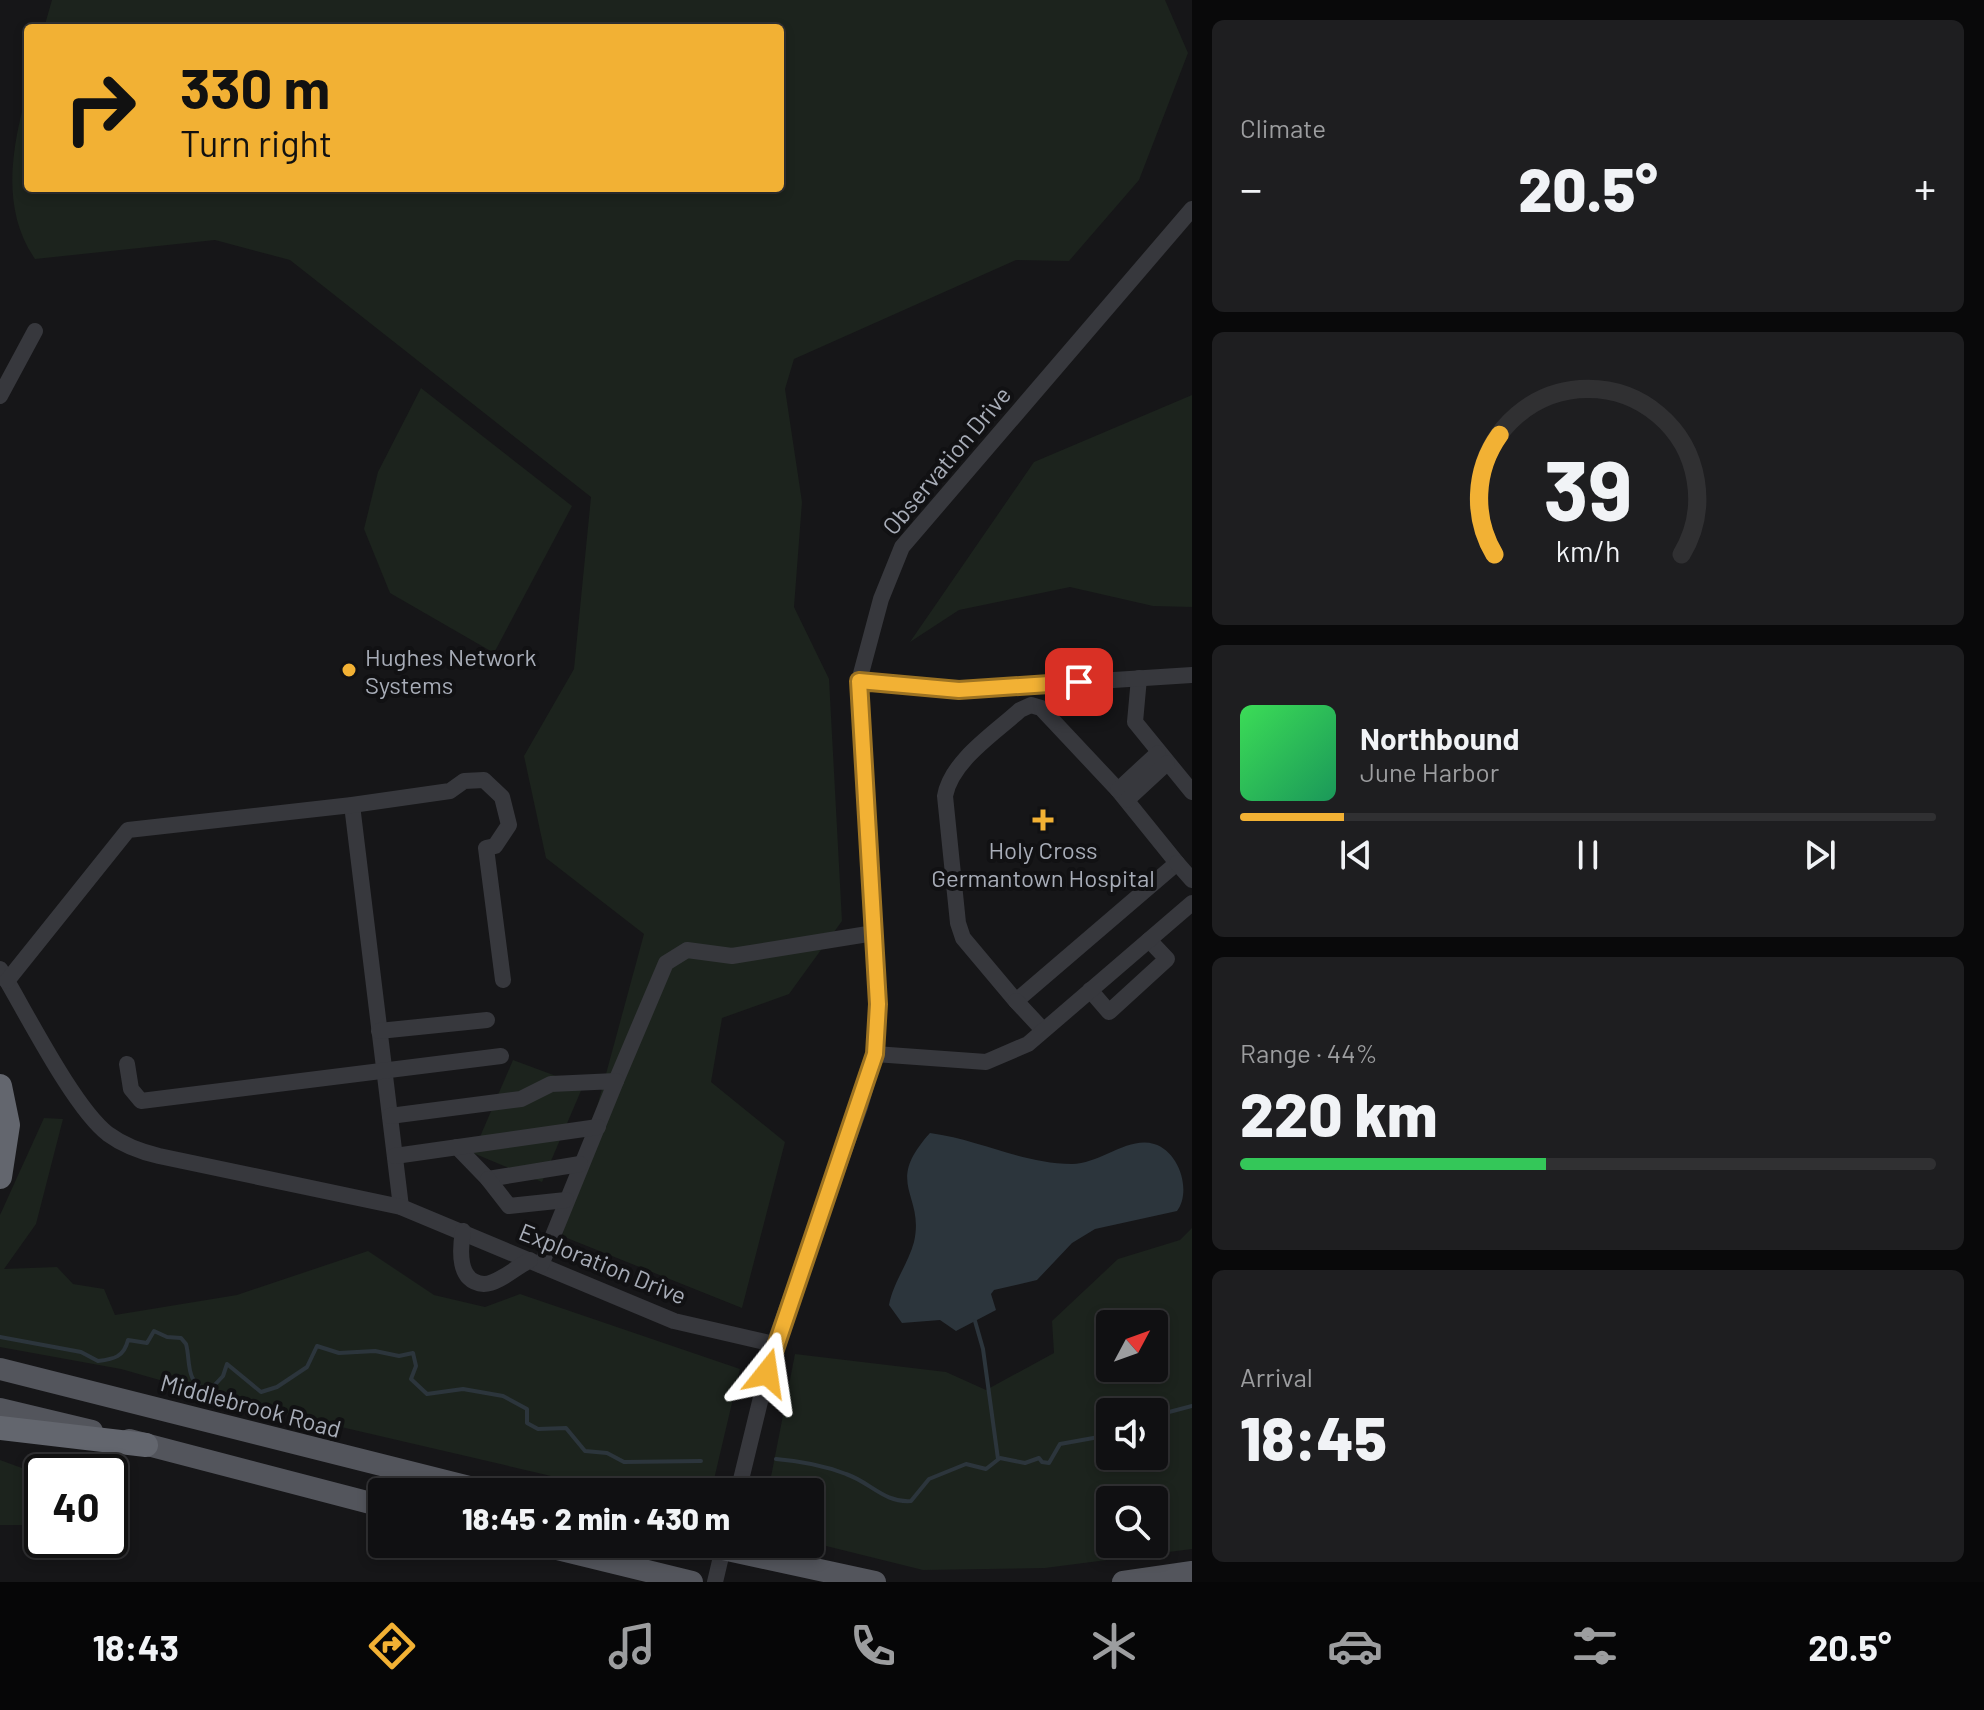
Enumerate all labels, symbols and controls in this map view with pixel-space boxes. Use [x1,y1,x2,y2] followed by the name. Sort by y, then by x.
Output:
[180,53,330,120] text: 330 m
[48,56,152,160] icon: right
[1240,112,1326,143] text: Climate
[180,121,332,164] text: Turn right
[1518,152,1658,224] text: 20.5°
[1240,161,1262,214] text: −
[1914,161,1936,214] text: +
[876,380,1016,540] street label: Observation Drive
[1543,437,1633,537] text: 39
[1556,533,1620,568] text: km/h
[365,642,536,699] place label: Hughes Network Systems
[1045,648,1113,716] pin
[1057,660,1101,704] icon: arrive
[340,661,358,679] marker: Hughes Network Systems
[1360,720,1519,756] text: Northbound
[1360,756,1499,787] text: June Harbor
[1032,809,1054,831] marker: Holy Cross Germantown Hospital
[1334,833,1378,877] icon: previous
[1566,833,1610,877] icon: pause
[1798,833,1842,877] icon: next
[931,835,1155,892] place label: Holy Cross Germantown Hospital
[1240,1037,1378,1068] text: Range · 44%
[1240,1077,1438,1149] text: 220 km
[515,1216,691,1310] street label: Exploration Drive
[1096,1310,1168,1382] north arrow
[1096,1310,1168,1558] map controls
[725,1331,809,1415] position arrow
[1240,1361,1313,1392] text: Arrival
[158,1367,344,1443] street label: Middlebrook Road
[1096,1398,1168,1470] button: sound
[1240,1401,1387,1473] text: 18:45
[24,1454,128,1558] speed limit sign: 40
[1096,1486,1168,1558] button: search
[462,1500,730,1536] text: 18:45 · 2 min · 430 m
[364,1618,420,1674] icon: directions
[604,1618,660,1674] icon: music
[845,1618,901,1674] icon: phone
[1086,1618,1142,1674] icon: climate
[1327,1618,1383,1674] icon: car
[1567,1618,1623,1674] icon: filters
[92,1625,179,1668] text: 18:43
[1808,1625,1892,1668] text: 20.5°

